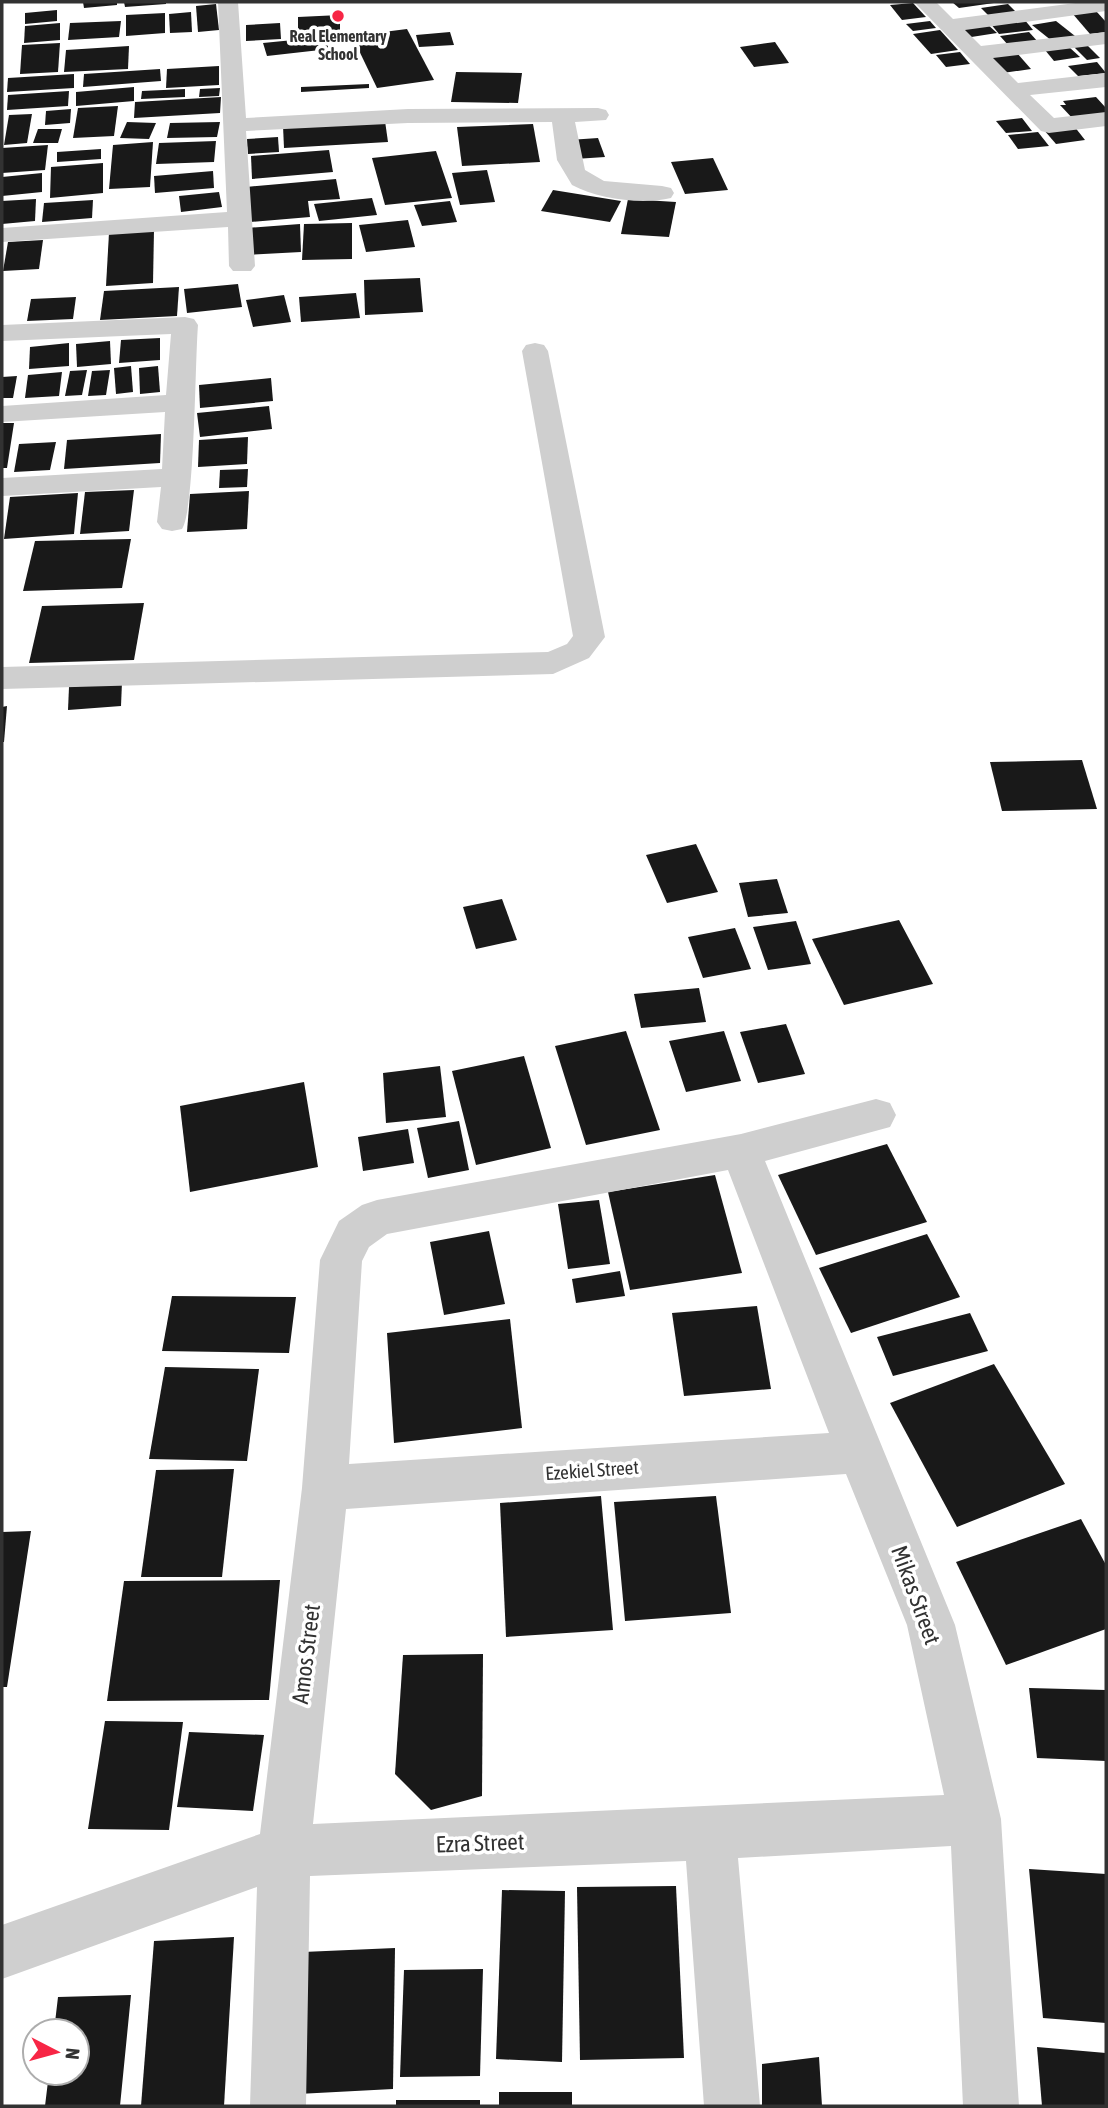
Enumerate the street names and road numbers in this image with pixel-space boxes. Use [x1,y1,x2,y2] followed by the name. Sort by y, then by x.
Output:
[545,1456,639,1484] street label: Ezekiel Street
[886,1542,946,1648] street label: Mikas Street
[287,1603,325,1705] street label: Amos Street
[435,1828,525,1858] street label: Ezra Street

